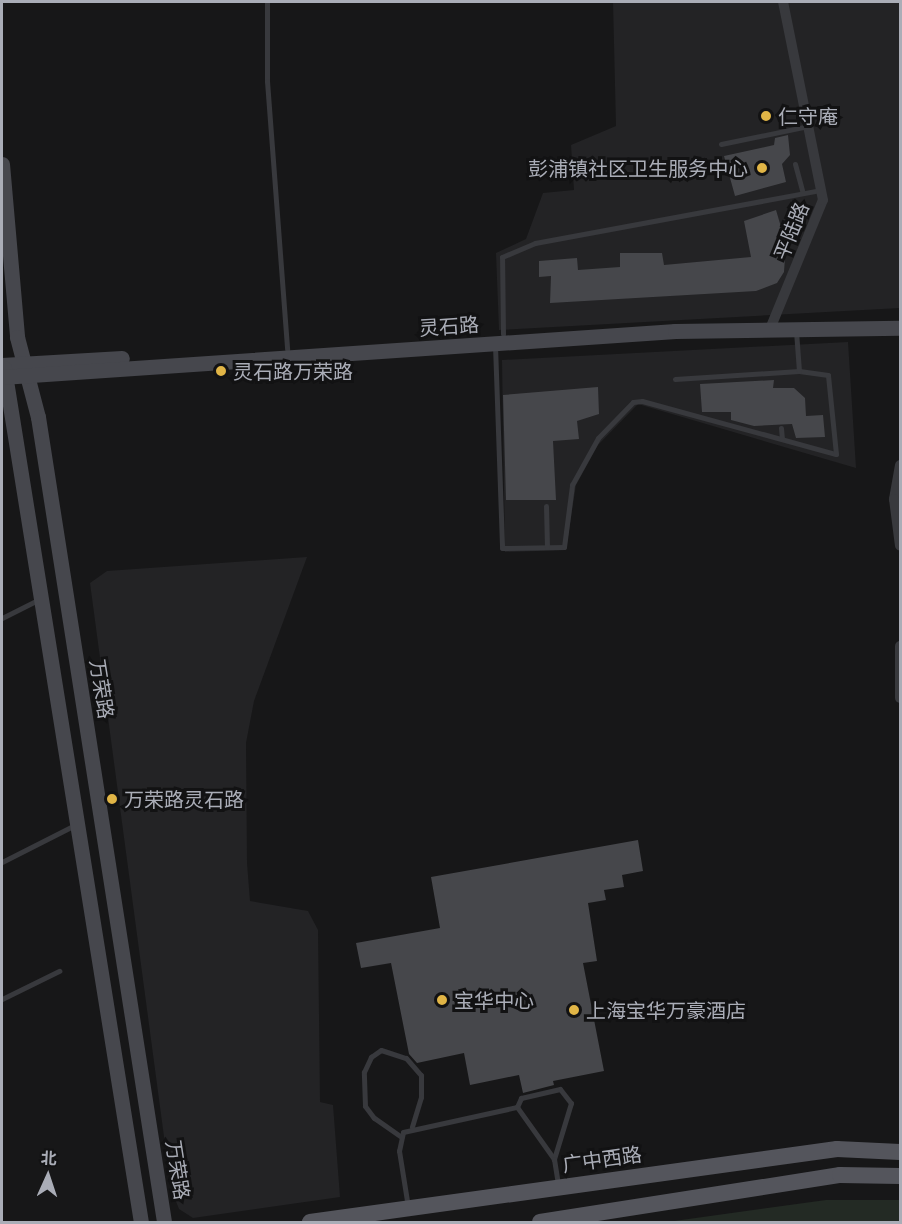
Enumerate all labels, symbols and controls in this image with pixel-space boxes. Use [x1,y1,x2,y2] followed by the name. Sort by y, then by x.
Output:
[778,104,838,128] place label: 仁守庵
[759,109,773,123] marker: 仁守庵
[528,156,748,180] place label: 彭浦镇社区卫生服务中心
[753,159,771,177] marker: 彭浦镇社区卫生服务中心
[769,199,813,263] street label: 平陆路
[418,312,480,340] street label: 灵石路
[233,359,353,383] place label: 灵石路万荣路
[214,364,228,378] marker: 灵石路万荣路
[85,657,119,721] street label: 万荣路
[124,787,244,811] place label: 万荣路灵石路
[105,792,119,806] marker: 万荣路灵石路
[454,988,534,1012] place label: 宝华中心
[435,993,449,1007] marker: 宝华中心
[586,998,746,1022] place label: 上海宝华万豪酒店
[567,1003,581,1017] marker: 上海宝华万豪酒店
[161,1138,195,1202] street label: 万荣路
[561,1142,643,1176] street label: 广中西路
[18,1146,78,1206] north arrow
[40,1148,57,1167] text: 北

